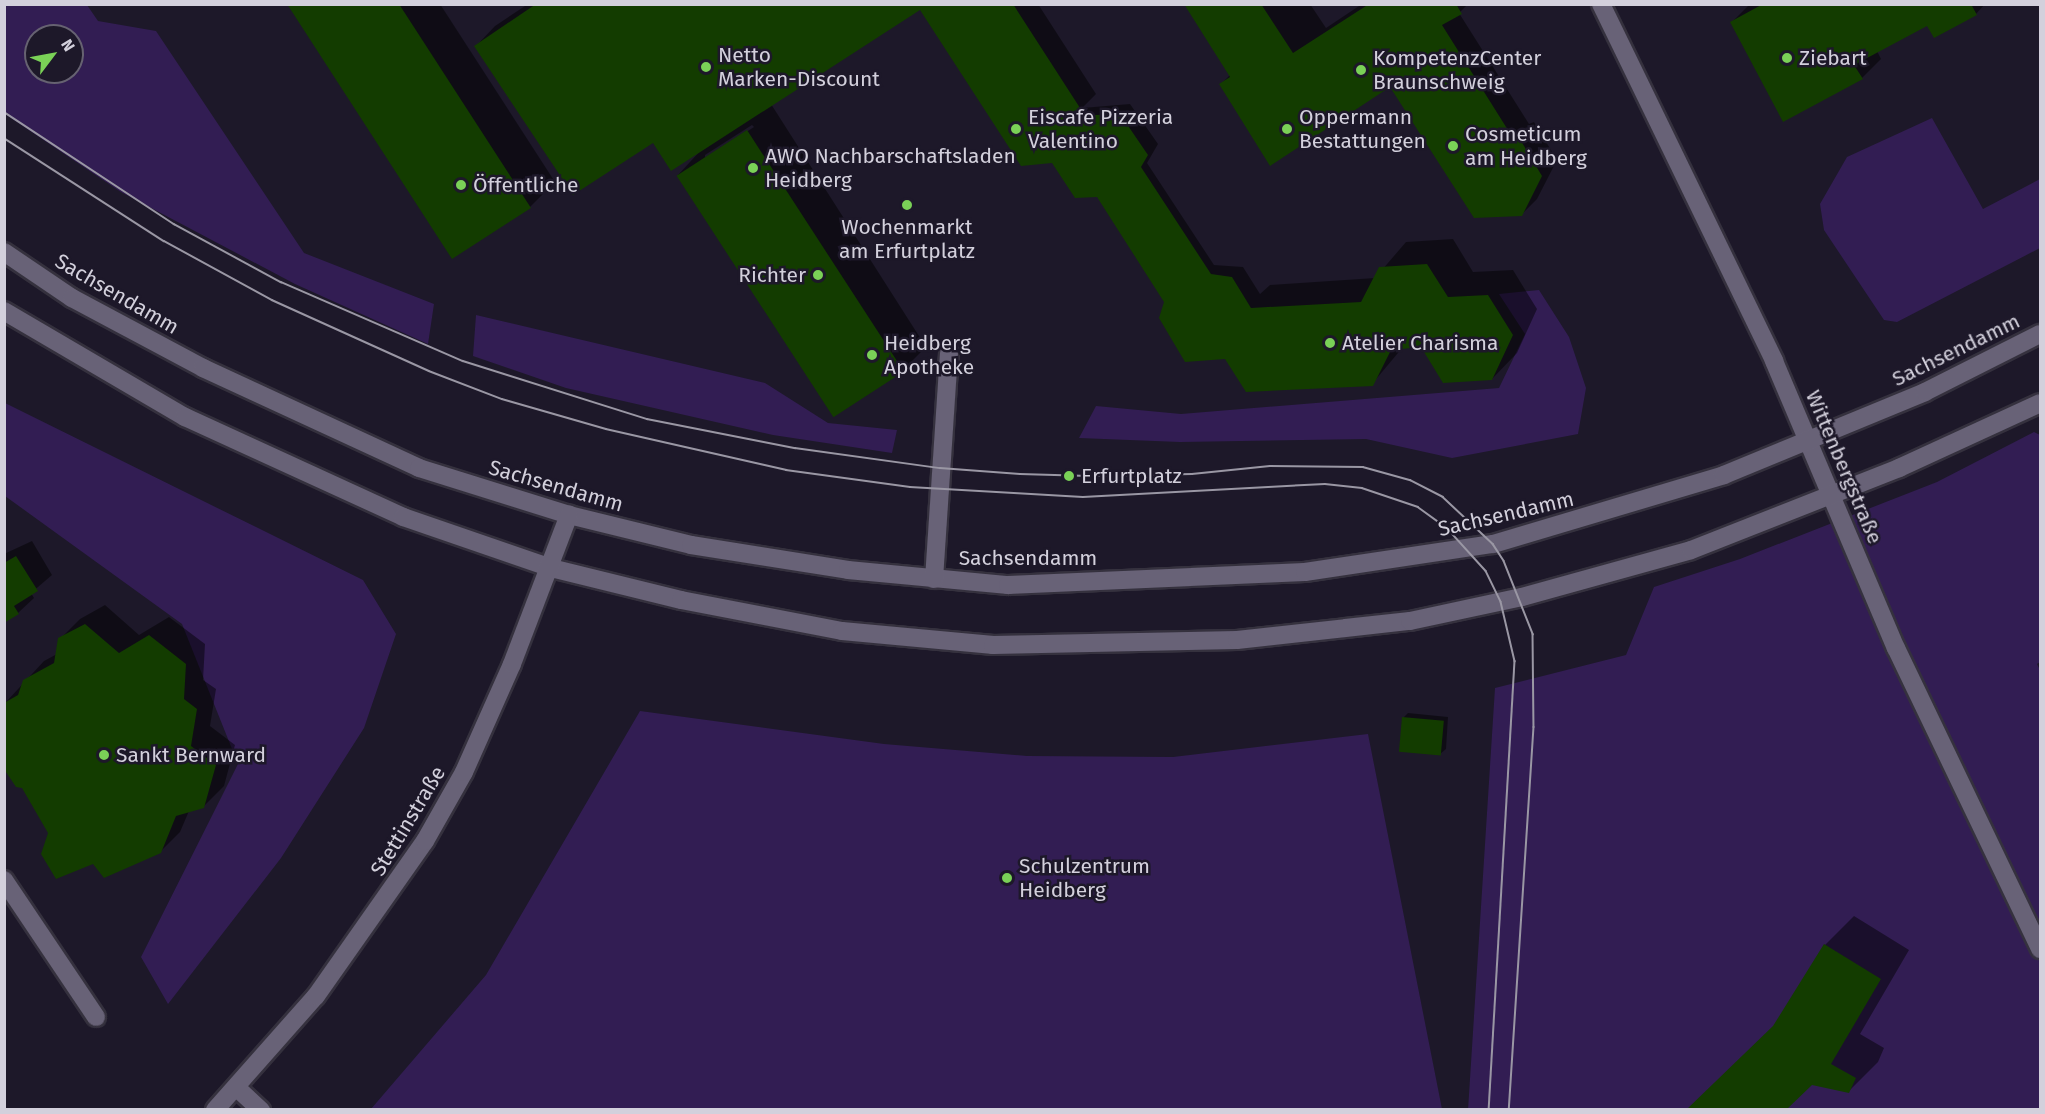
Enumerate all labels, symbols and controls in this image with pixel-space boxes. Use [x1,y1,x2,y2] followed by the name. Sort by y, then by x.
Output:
[24,24,84,84] north arrow
[57,36,79,55] text: N
[718,42,880,92] place label: Netto Marken-Discount
[1373,45,1541,95] place label: KompetenzCenter Braunschweig
[1799,45,1867,71] place label: Ziebart
[1780,51,1794,65] marker: Ziebart
[699,60,713,74] marker: Netto Marken-Discount
[1354,63,1368,77] marker: KompetenzCenter Braunschweig
[1028,104,1173,154] place label: Eiscafe Pizzeria Valentino
[1299,104,1426,154] place label: Oppermann Bestattungen
[1465,121,1587,171] place label: Cosmeticum am Heidberg
[1009,122,1023,136] marker: Eiscafe Pizzeria Valentino
[1280,122,1294,136] marker: Oppermann Bestattungen
[1446,139,1460,153] marker: Cosmeticum am Heidberg
[765,143,1016,193] place label: AWO Nachbarschaftsladen Heidberg
[746,161,760,175] marker: AWO Nachbarschaftsladen Heidberg
[473,172,578,198] place label: Öffentliche
[454,178,468,192] marker: Öffentliche
[900,198,914,212] marker: Wochenmarkt am Erfurtplatz
[839,214,975,264] place label: Wochenmarkt am Erfurtplatz
[51,248,183,340] street label: Sachsendamm
[738,262,806,288] place label: Richter
[811,268,825,282] marker: Richter
[1888,308,2024,392] street label: Sachsendamm
[884,330,974,380] place label: Heidberg Apotheke
[1342,330,1498,356] place label: Atelier Charisma
[1323,336,1337,350] marker: Atelier Charisma
[865,348,879,362] marker: Heidberg Apotheke
[1800,386,1888,548] street label: Wittenbergstraße
[486,455,626,517] street label: Sachsendamm
[1081,463,1182,489] place label: Erfurtplatz
[1062,469,1076,483] marker: Erfurtplatz
[1436,486,1576,542] street label: Sachsendamm
[959,545,1097,571] street label: Sachsendamm
[116,742,266,768] place label: Sankt Bernward
[97,748,111,762] marker: Sankt Bernward
[365,762,451,880] street label: Stettinstraße
[1019,853,1150,903] place label: Schulzentrum Heidberg
[1000,871,1014,885] marker: Schulzentrum Heidberg

